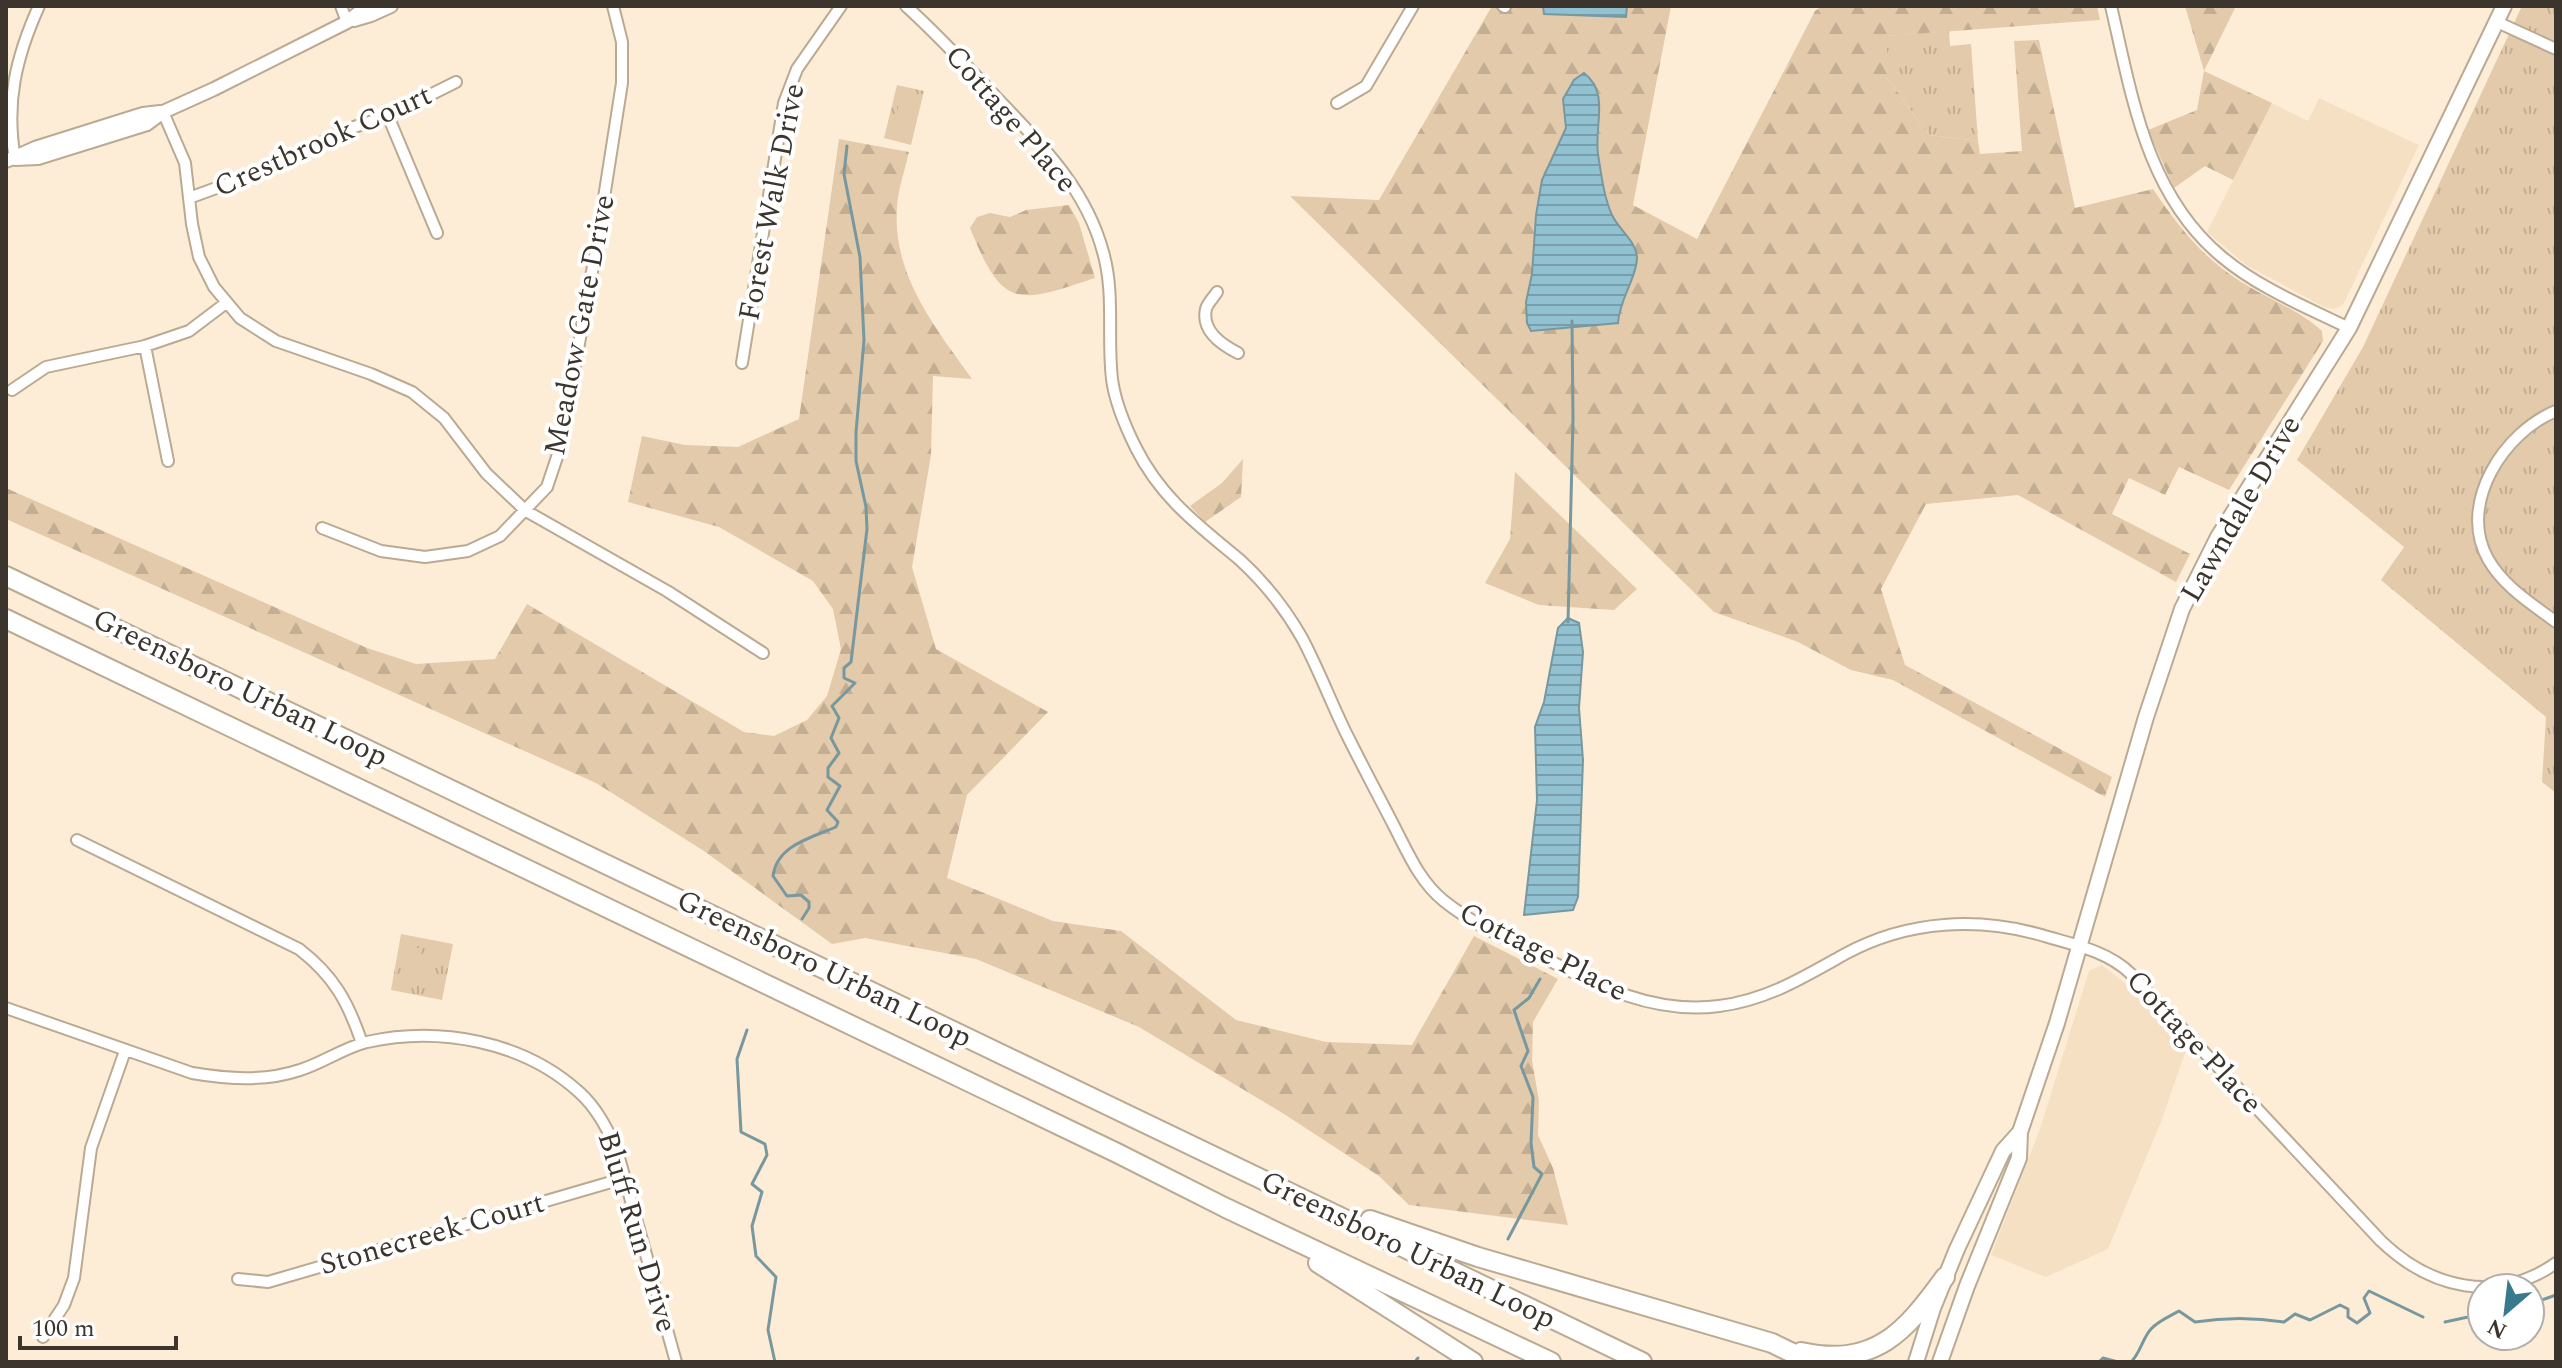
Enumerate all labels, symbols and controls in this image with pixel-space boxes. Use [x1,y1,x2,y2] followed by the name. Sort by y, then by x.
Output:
[933,35,1089,203] street label: Cottage Place
[207,72,439,210] street label: Crestbrook Court
[726,79,818,325] street label: Forest Walk Drive
[532,191,628,459] street label: Meadow Gate Drive
[2169,407,2313,611] street label: Lawndale Drive
[85,596,395,780] street label: Greensboro Urban Loop
[669,877,979,1061] street label: Greensboro Urban Loop
[1451,890,1635,1014] street label: Cottage Place
[2115,959,2273,1125] street label: Cottage Place
[585,1126,689,1338] street label: Bluff Run Drive
[1253,1158,1563,1342] street label: Greensboro Urban Loop
[314,1180,550,1288] street label: Stonecreek Court
[2466,1272,2546,1352] north arrow
[20,1300,176,1350] scale bar
[2482,1310,2513,1347] text: N
[32,1311,95,1347] text: 100 m

